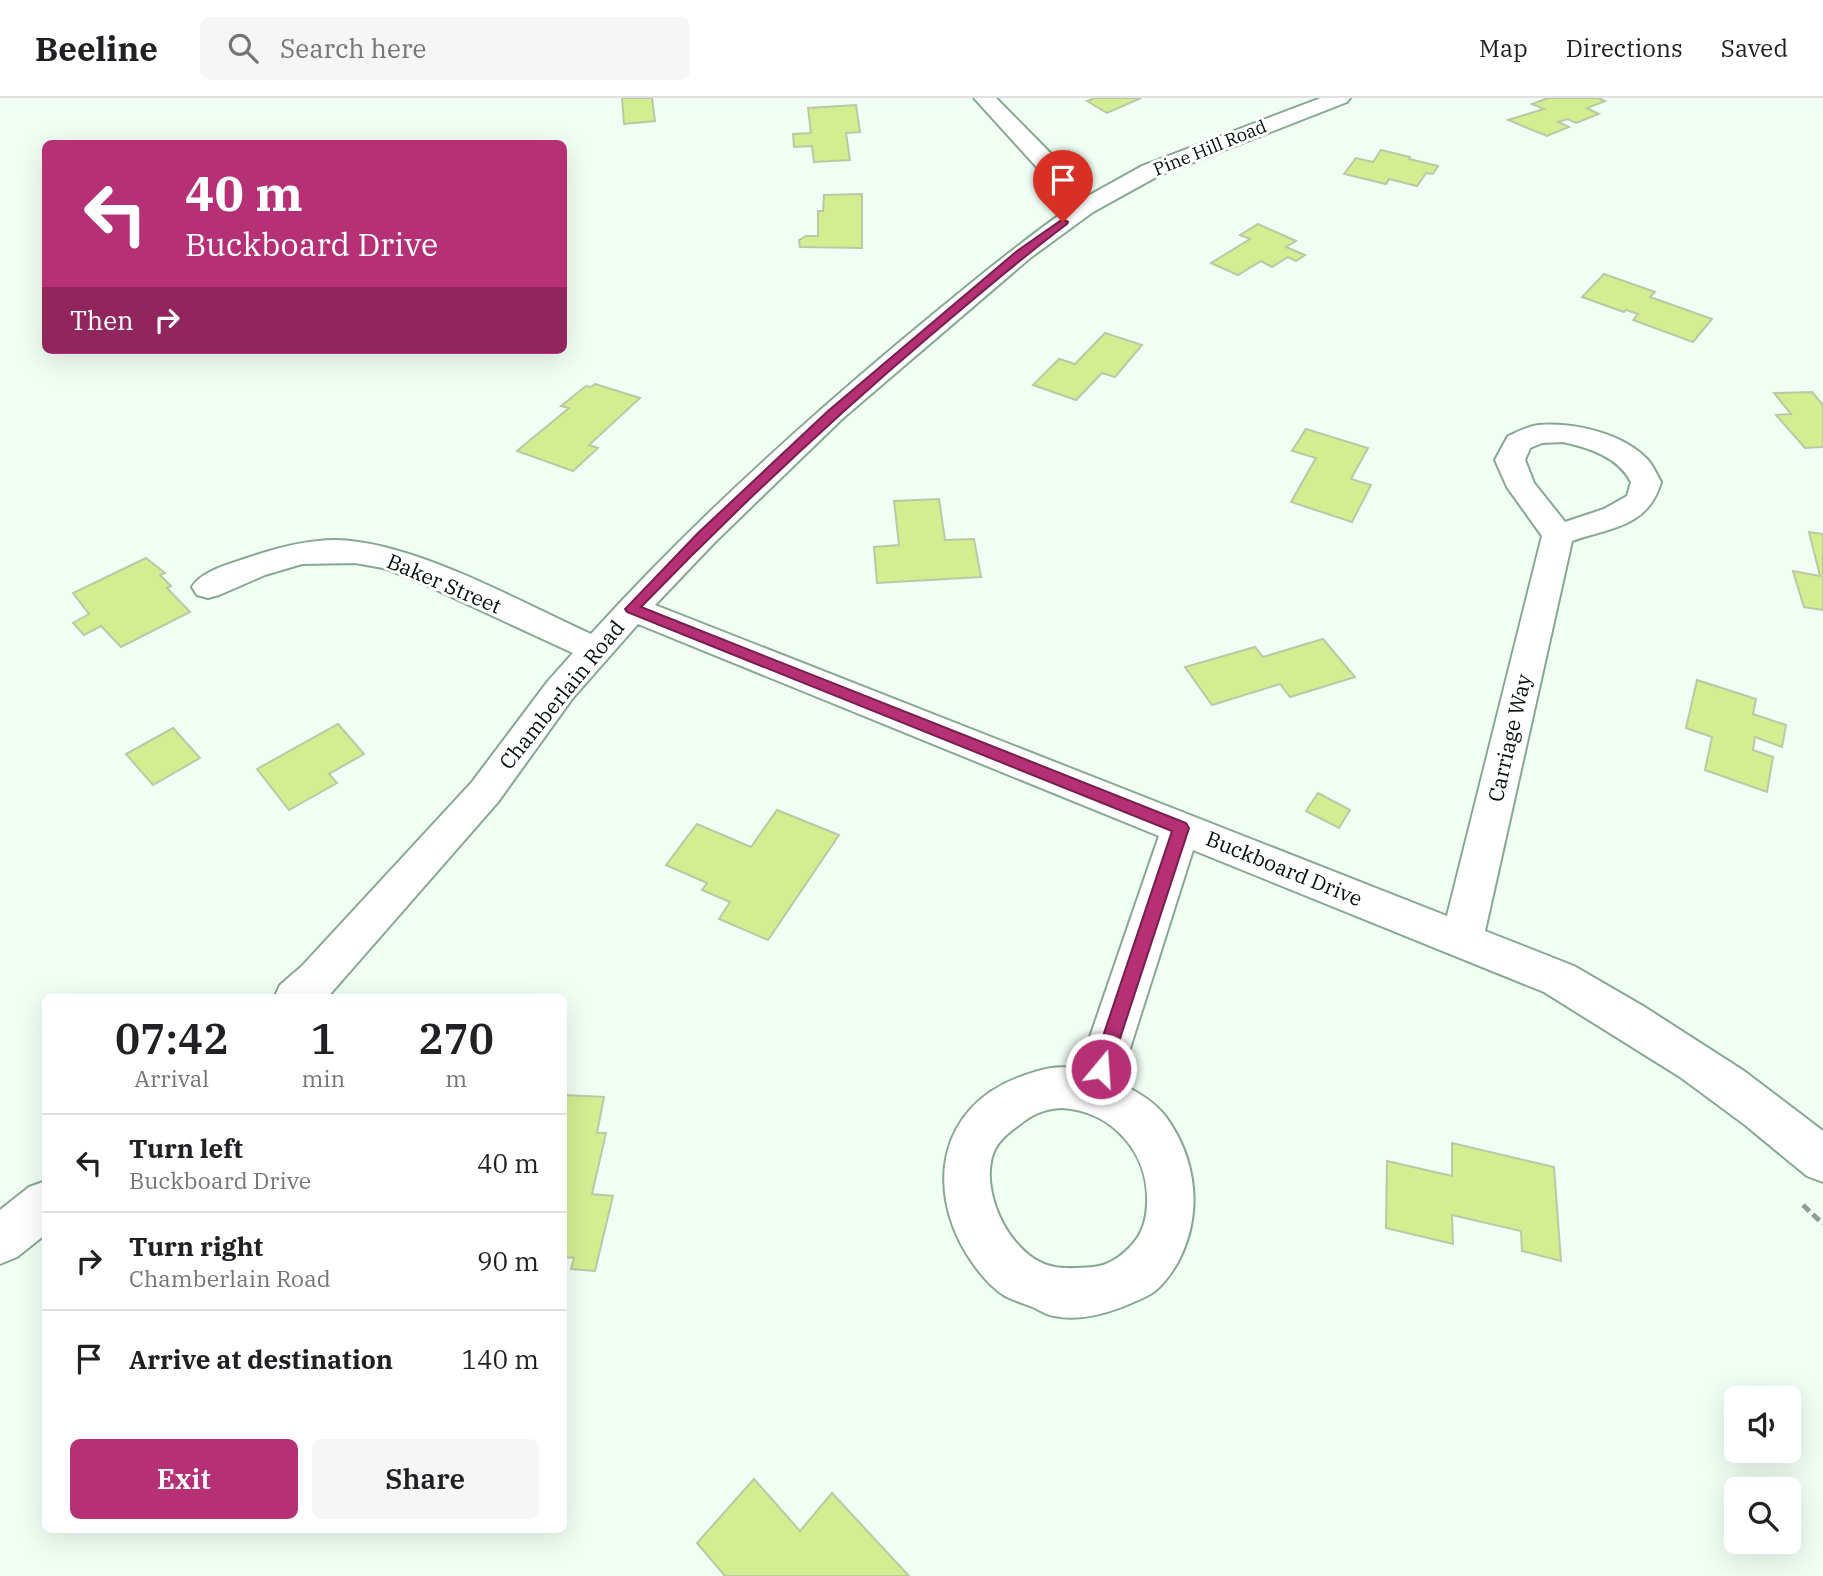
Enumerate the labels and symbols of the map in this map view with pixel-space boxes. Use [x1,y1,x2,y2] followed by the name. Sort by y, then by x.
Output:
[1150,114,1270,181] street label: Pine Hill Road
[1033,150,1093,222] pin
[383,546,506,620] street label: Baker Street
[492,614,630,775] street label: Chamberlain Road
[1481,670,1538,804] street label: Carriage Way
[1202,824,1367,912] street label: Buckboard Drive
[1064,1032,1138,1106] position arrow

